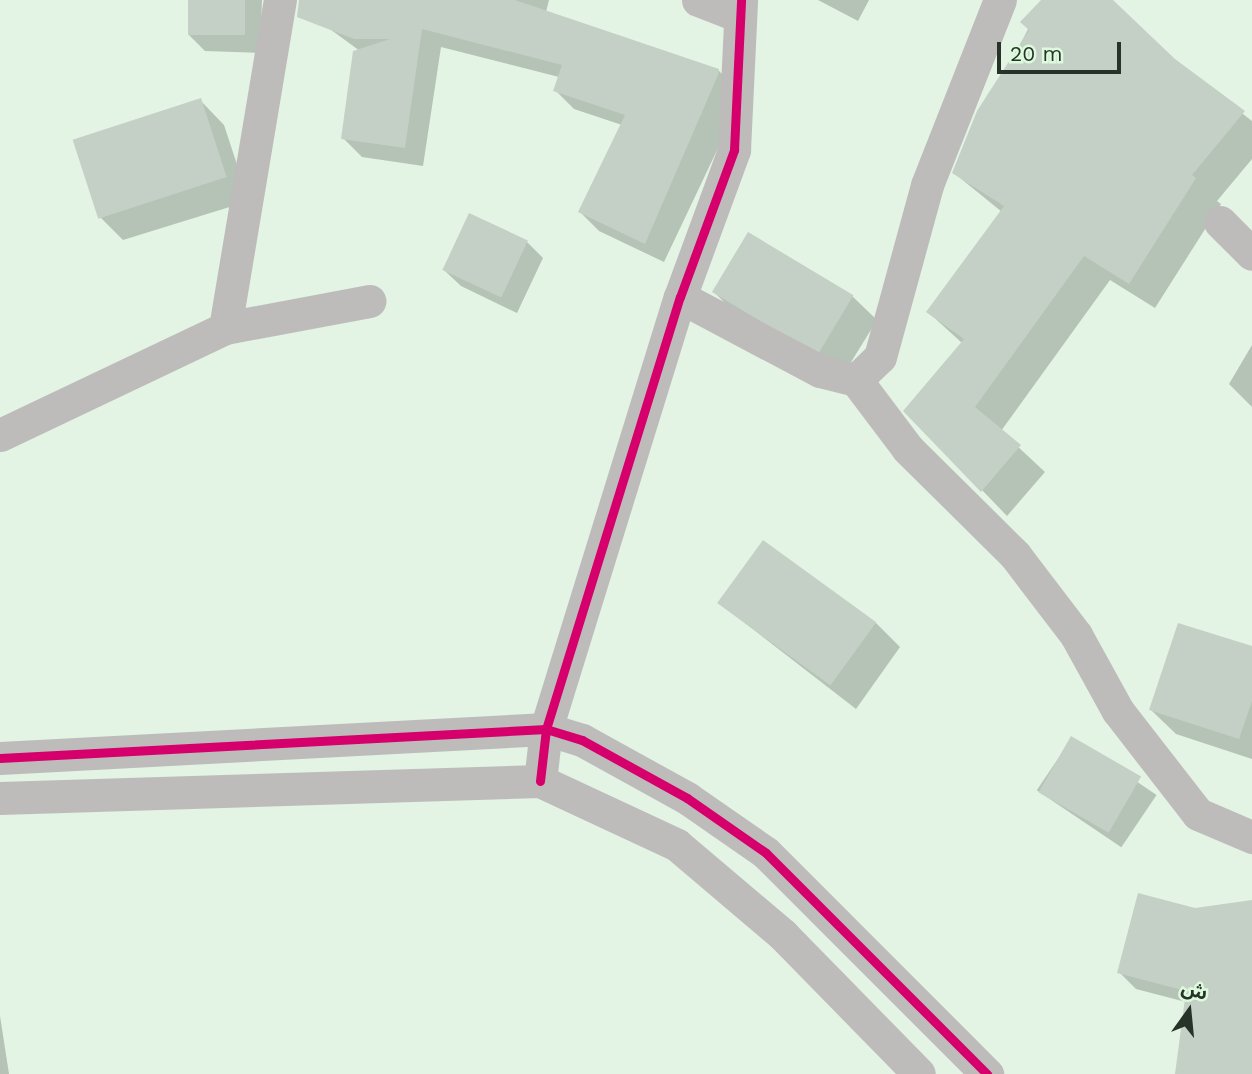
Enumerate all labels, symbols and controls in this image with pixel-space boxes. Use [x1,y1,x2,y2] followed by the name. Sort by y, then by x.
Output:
[1000,28,1124,72] scale bar
[1010,41,1062,66] text: 20 m
[1154,976,1224,1046] north arrow
[1179,976,1210,1005] text: ش

